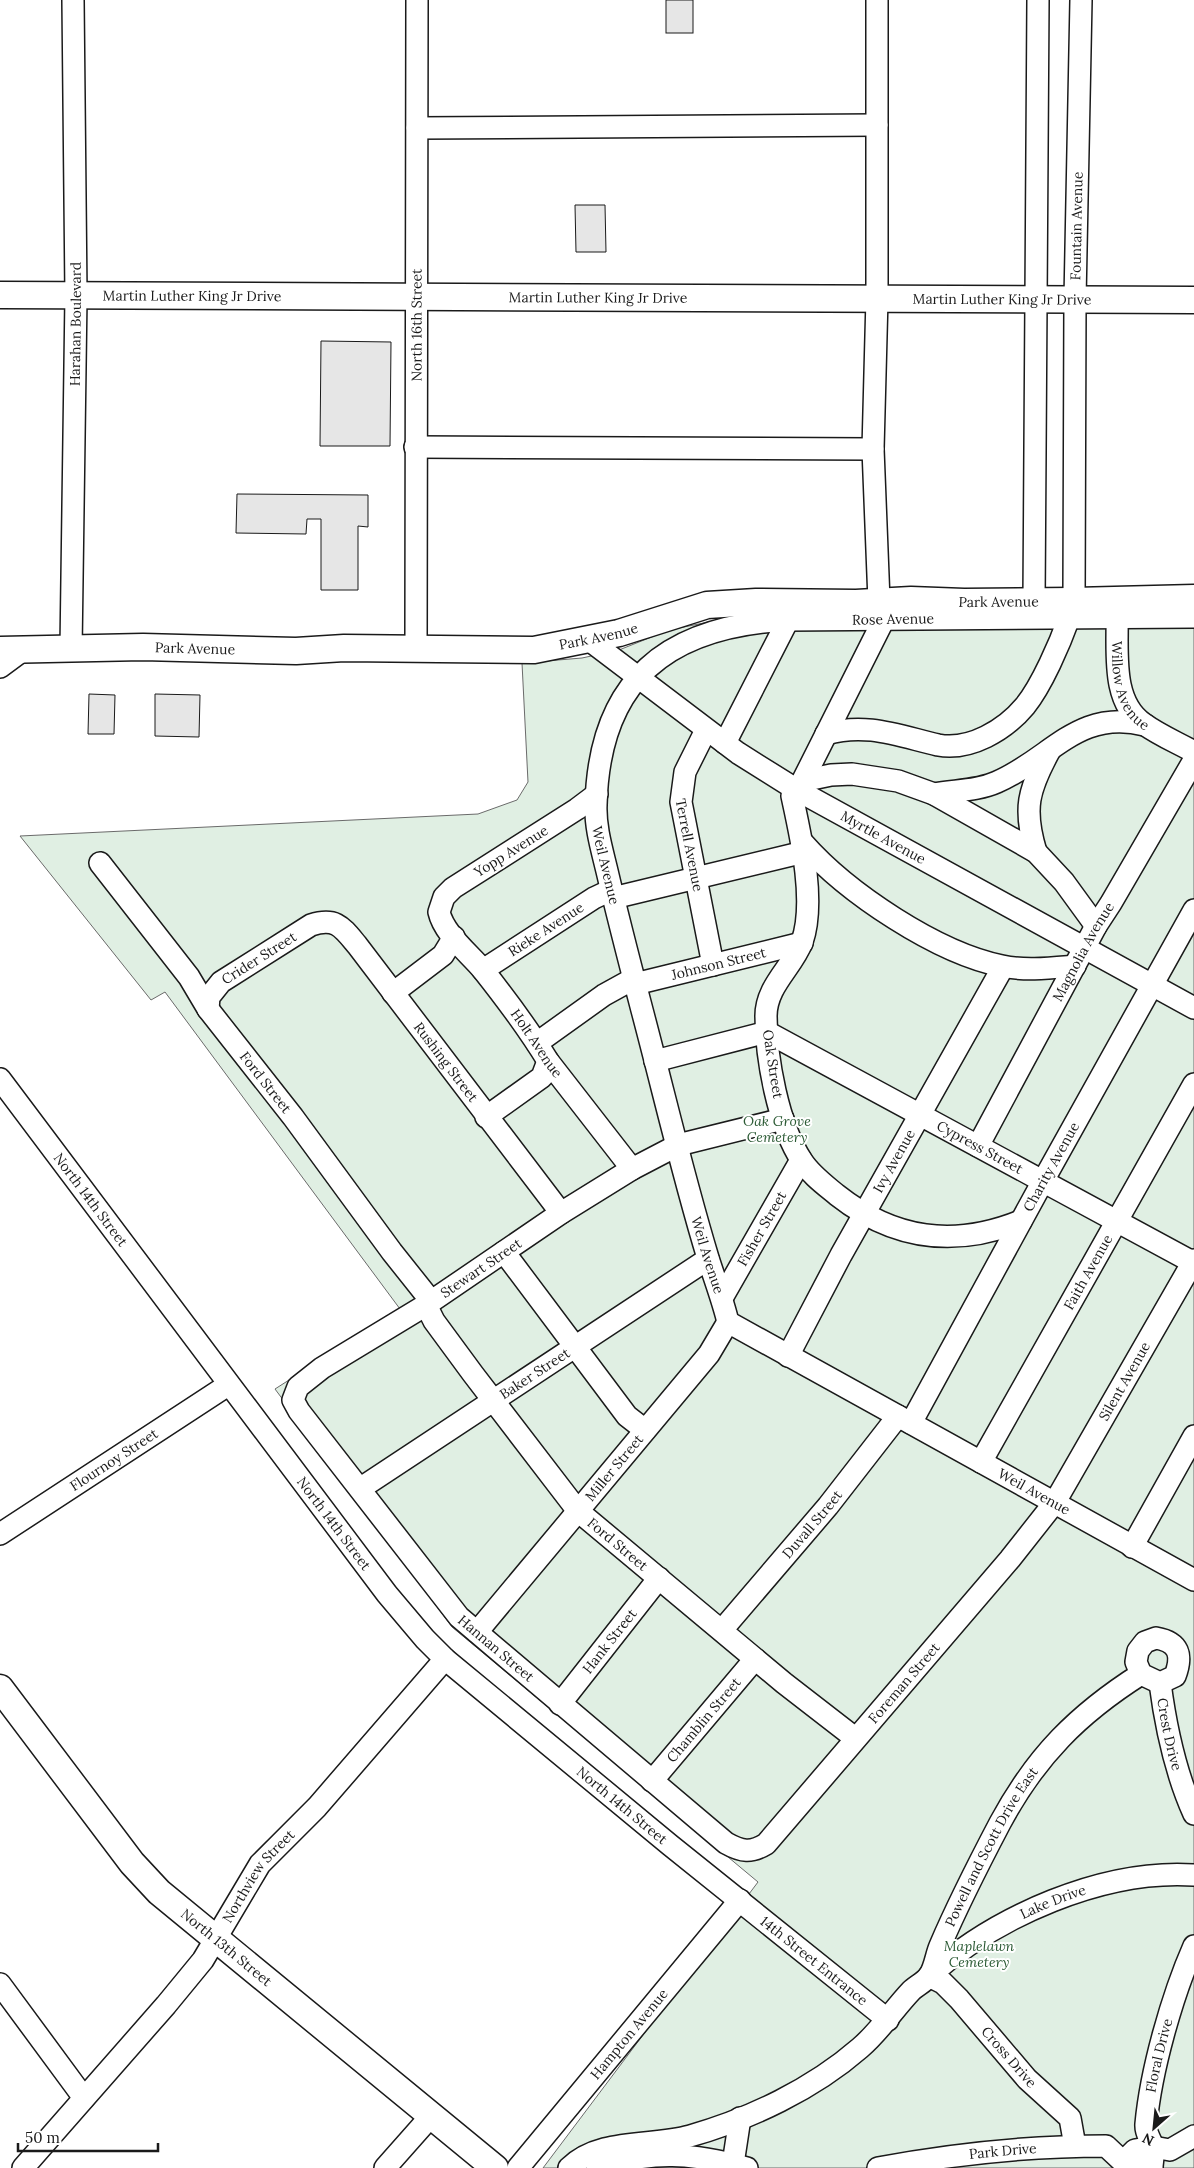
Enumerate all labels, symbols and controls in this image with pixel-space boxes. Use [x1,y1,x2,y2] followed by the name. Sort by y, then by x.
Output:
[1066,171,1087,281] street label: Fountain Avenue
[66,262,85,386] street label: Harahan Boulevard
[407,268,426,381] street label: North 16th Street
[103,286,282,305] street label: Martin Luther King Jr Drive
[509,288,688,307] street label: Martin Luther King Jr Drive
[913,290,1092,309] street label: Martin Luther King Jr Drive
[958,592,1039,611] street label: Park Avenue
[852,609,935,629] street label: Rose Avenue
[557,618,641,654] street label: Park Avenue
[155,638,236,658] street label: Park Avenue
[1108,641,1153,734] street label: Willow Avenue
[672,797,707,893] street label: Terrell Avenue
[838,807,929,868] street label: Myrtle Avenue
[470,821,552,881] street label: Yopp Avenue
[588,825,624,907] street label: Weil Avenue
[505,898,587,960] street label: Rieke Avenue
[1048,898,1118,1004] street label: Magnolia Avenue
[218,927,300,988] street label: Crider Street
[668,943,768,984] street label: Johnson Street
[507,1005,567,1082] street label: Holt Avenue
[410,1018,482,1106] street label: Rushing Street
[759,1028,787,1100] street label: Oak Street
[236,1048,296,1117] street label: Ford Street
[743,1112,811,1146] park label: Oak Grove Cemetery
[934,1117,1027,1178] street label: Cypress Street
[1019,1118,1083,1215] street label: Charity Avenue
[869,1126,919,1196] street label: Ivy Avenue
[50,1149,132,1250] street label: North 14th Street
[733,1187,791,1269] street label: Fisher Street
[687,1214,728,1296] street label: Weil Avenue
[1060,1231,1117,1313] street label: Faith Avenue
[437,1234,526,1302] street label: Stewart Street
[1095,1338,1154,1424] street label: Silent Avenue
[496,1343,574,1403] street label: Baker Street
[66,1424,162,1495] street label: Flournoy Street
[581,1430,648,1505] street label: Miller Street
[995,1464,1074,1519] street label: Weil Avenue
[293,1473,375,1574] street label: North 14th Street
[778,1486,846,1562] street label: Duvall Street
[584,1514,652,1575] street label: Ford Street
[578,1605,641,1677] street label: Hank Street
[454,1611,538,1686] street label: Hannan Street
[864,1638,944,1727] street label: Foreman Street
[663,1673,745,1766] street label: Chamblin Street
[1153,1697,1186,1773] street label: Crest Drive
[573,1763,671,1848] street label: North 14th Street
[941,1763,1042,1929] street label: Powell and Scott Drive East
[218,1825,299,1926] street label: Northview Street
[1017,1881,1088,1923] street label: Lake Drive
[177,1905,276,1990] street label: North 13th Street
[757,1912,872,2009] street label: 14th Street Entrance
[944,1937,1015,1971] park label: Maplelawn Cemetery
[586,1985,672,2083] street label: Hampton Avenue
[1141,2016,1177,2094] street label: Floral Drive
[977,2023,1041,2092] street label: Cross Drive
[1129,2103,1179,2153] north arrow
[18,2120,158,2152] scale bar
[25,2128,60,2147] text: 50 m
[1139,2129,1157,2150] text: N
[968,2139,1038,2163] street label: Park Drive

